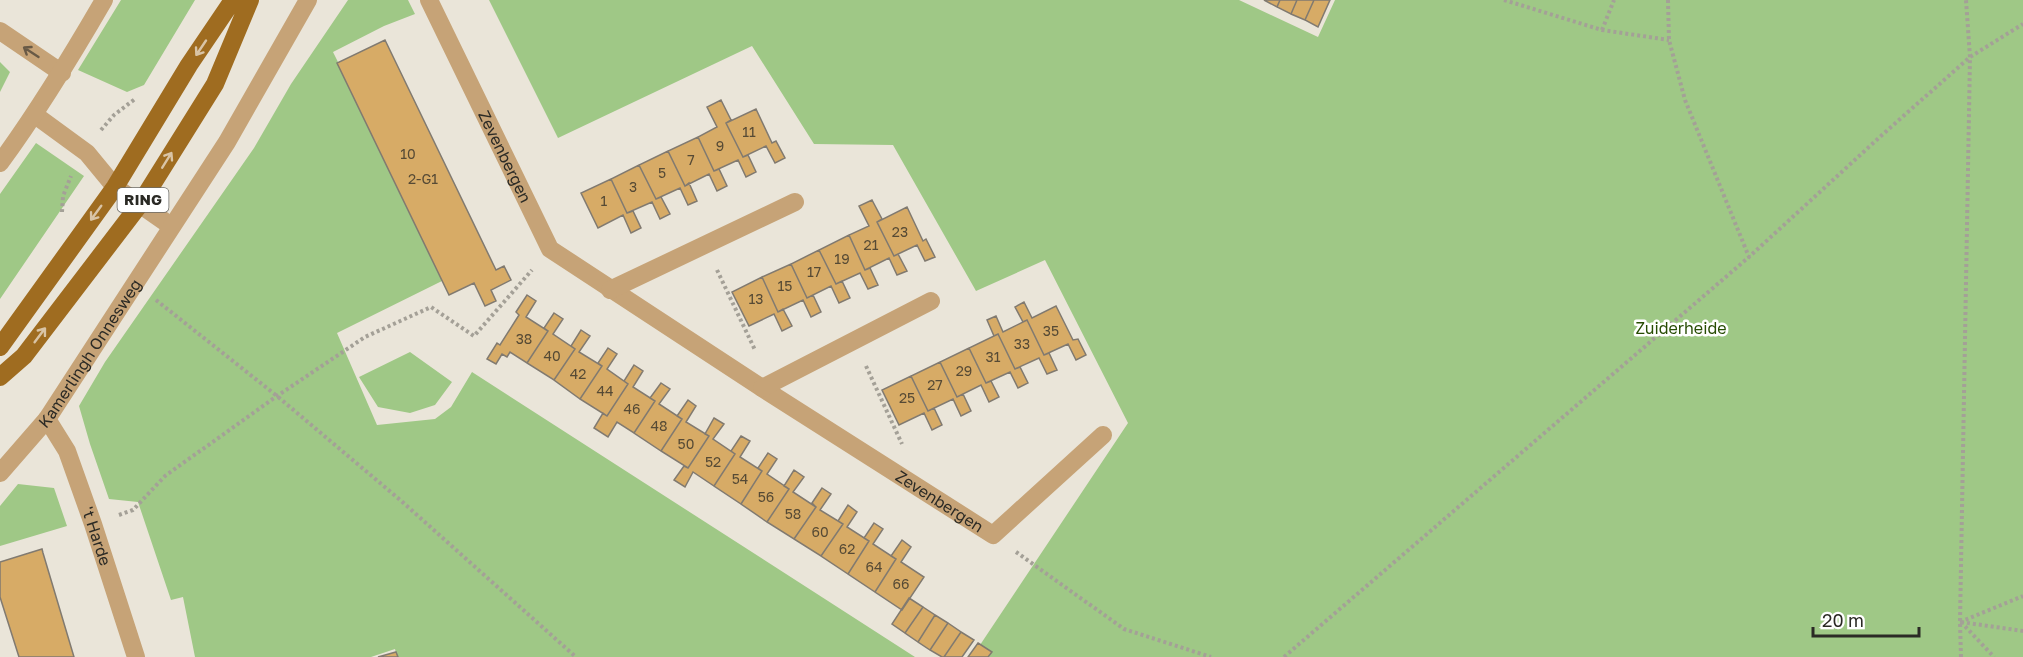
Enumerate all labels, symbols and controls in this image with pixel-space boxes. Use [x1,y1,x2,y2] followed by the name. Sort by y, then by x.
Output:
[194,40,207,57] one-way arrow
[23,46,40,58] one-way arrow
[474,107,536,206] street label: Zevenbergen
[742,123,756,140] house number: 11
[716,137,724,154] house number: 9
[400,145,416,162] house number: 10
[687,151,695,168] house number: 7
[161,152,174,169] one-way arrow
[658,164,666,181] house number: 5
[408,170,438,187] house number: 2-G1
[629,178,637,195] house number: 3
[118,188,168,212] road number: RING
[601,192,608,209] house number: 1
[90,205,103,221] one-way arrow
[892,223,908,240] house number: 23
[864,236,879,253] house number: 21
[834,250,850,267] house number: 19
[807,263,821,280] house number: 17
[34,275,145,432] street label: Kamerlingh Onnesweg
[778,277,792,294] house number: 15
[749,290,763,307] house number: 13
[1635,318,1727,338] park label: Zuiderheide
[1043,322,1059,339] house number: 35
[34,327,47,343] one-way arrow
[516,330,532,347] house number: 38
[1014,335,1030,352] house number: 33
[543,347,561,364] house number: 40
[986,348,1001,365] house number: 31
[956,362,972,379] house number: 29
[570,365,586,382] house number: 42
[927,376,943,393] house number: 27
[596,382,614,399] house number: 44
[899,389,915,406] house number: 25
[623,400,641,417] house number: 46
[650,417,668,434] house number: 48
[678,435,694,452] house number: 50
[705,453,721,470] house number: 52
[892,466,987,536] street label: Zevenbergen
[732,470,748,487] house number: 54
[758,488,774,505] house number: 56
[78,504,116,568] street label: 't Harde
[785,505,801,522] house number: 58
[811,523,829,540] house number: 60
[839,540,855,557] house number: 62
[865,558,883,575] house number: 64
[893,575,909,592] house number: 66
[1813,600,1920,638] scale bar
[1822,609,1864,631] text: 20 m

